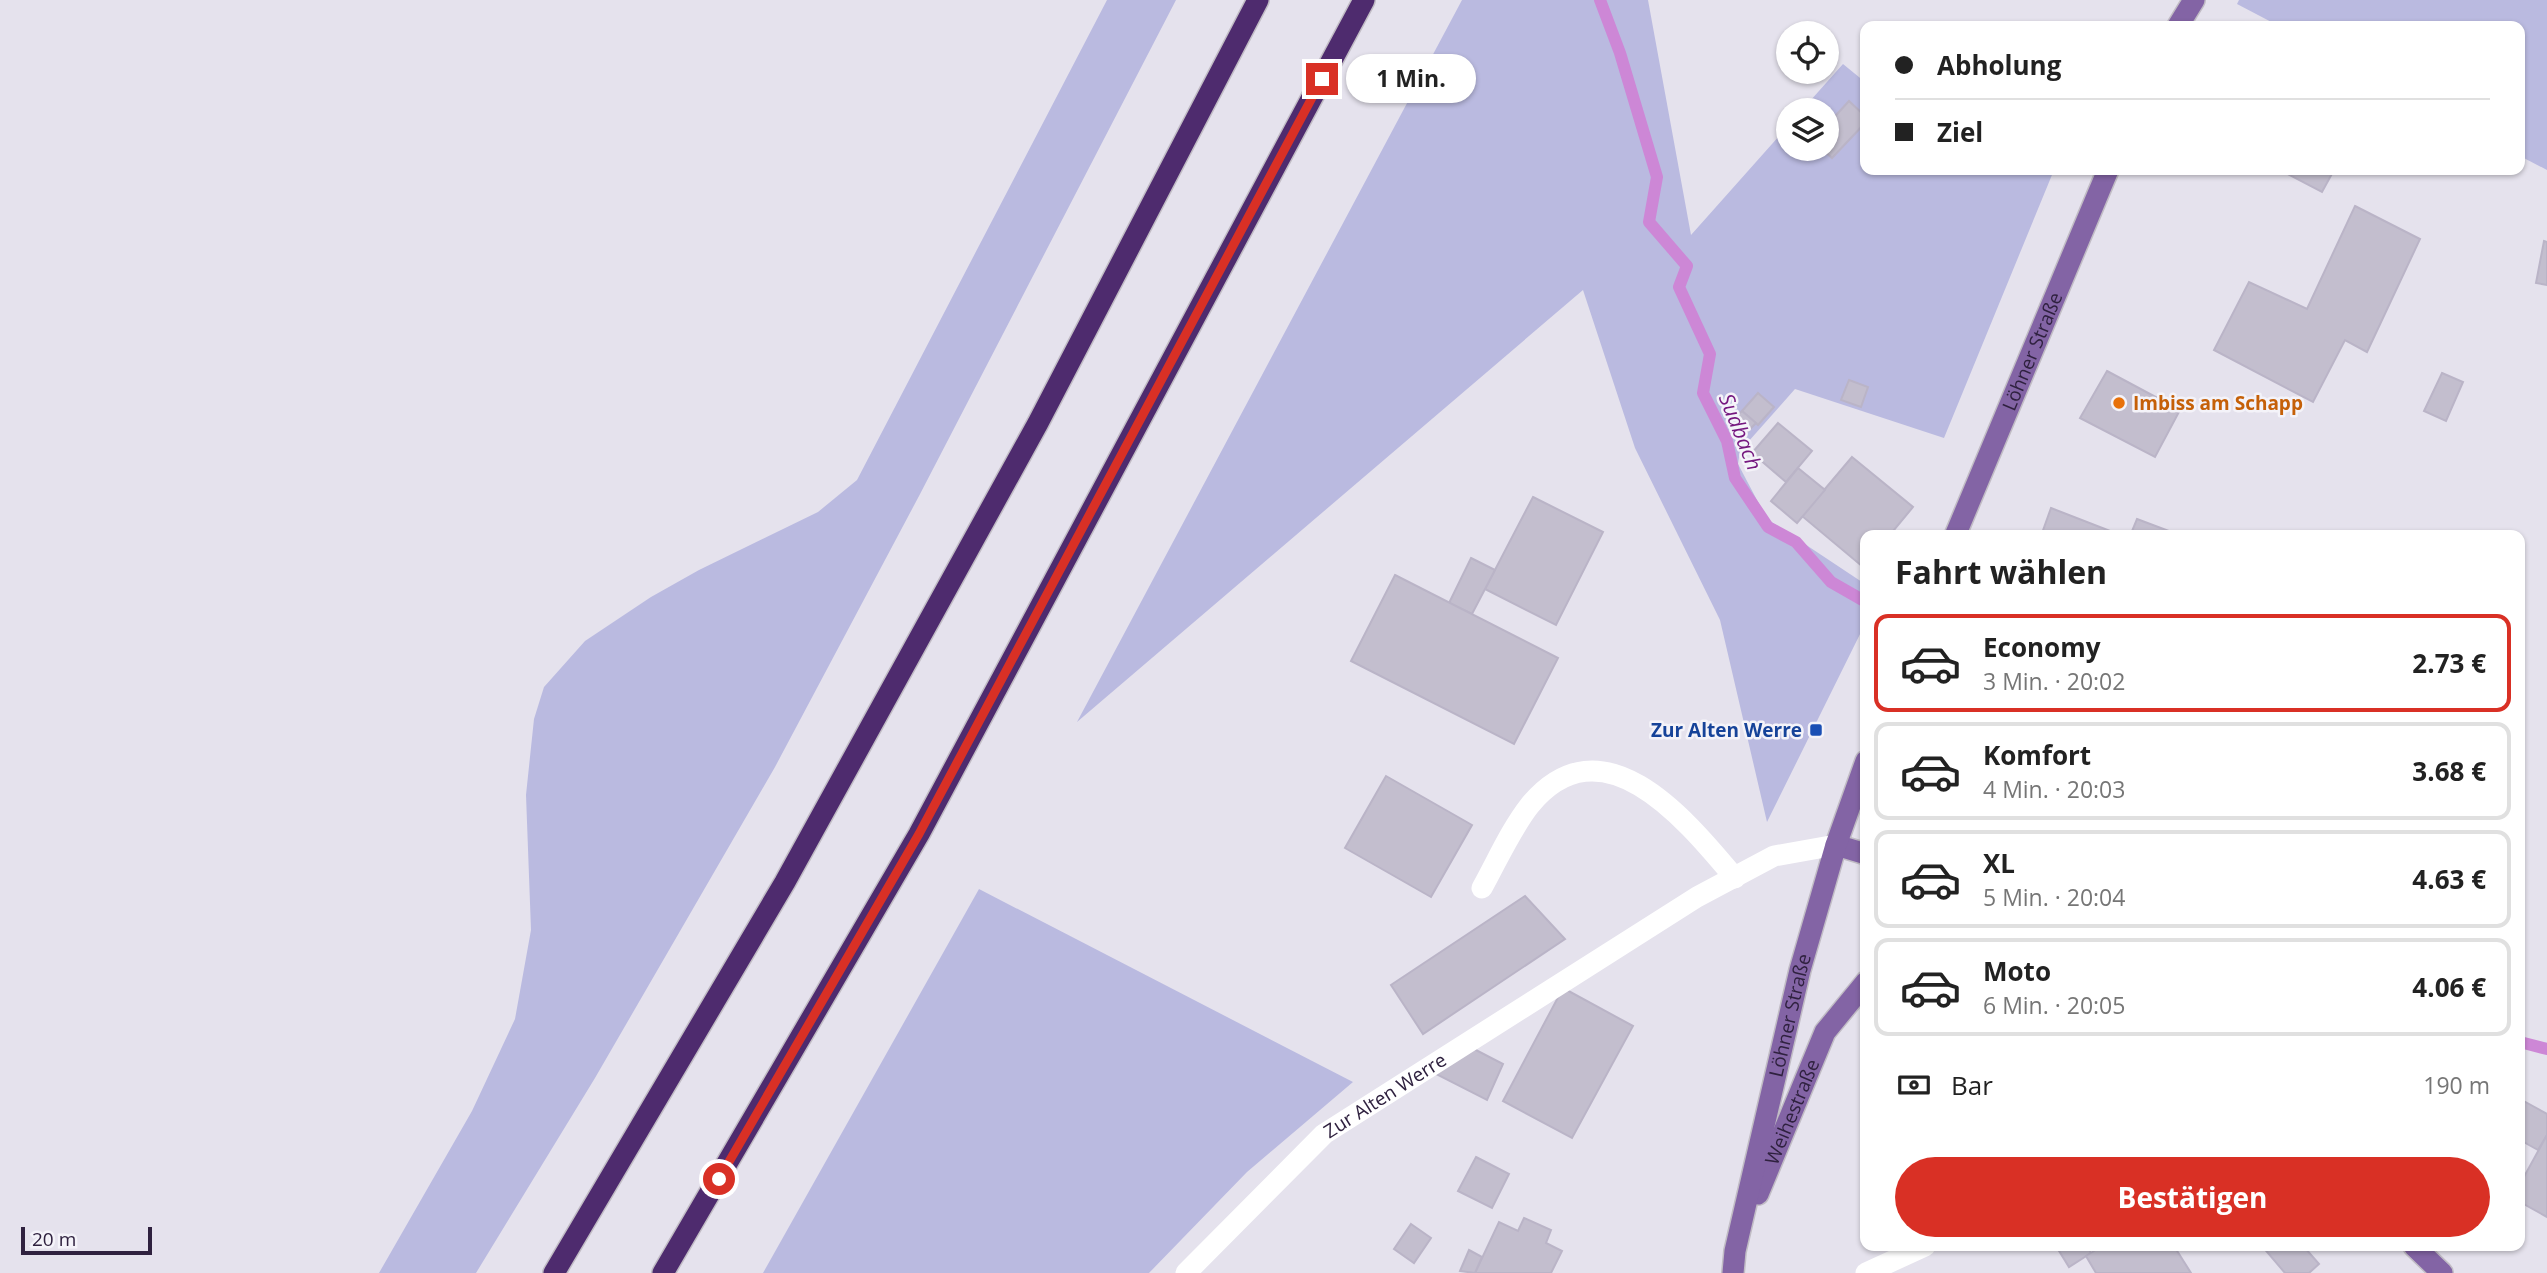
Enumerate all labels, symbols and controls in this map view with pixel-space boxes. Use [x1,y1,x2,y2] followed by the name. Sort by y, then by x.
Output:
[1776,21,1839,161] map controls
[1776,21,1839,84] button: locate
[1937,47,2061,83] text: Abholung
[1346,55,1476,104] callout: 1 Min.
[1376,62,1446,94] text: 1 Min.
[1306,63,1338,95] route end
[1776,98,1839,161] button: layers
[1937,114,1983,150] text: Ziel
[1996,288,2068,415] street label: Löhner Straße
[1713,389,1769,474] water label: Sudbach
[2133,390,2303,416] place label: Imbiss am Schapp
[2111,395,2127,411] marker: Imbiss am Schapp
[1895,550,2107,593] text: Fahrt wählen
[1983,629,2101,665] text: Economy
[1899,632,1962,695] icon: car
[2412,645,2486,681] text: 2.73 €
[1983,665,2125,697] text: 3 Min. · 20:02
[1651,717,1802,743] place label: Zur Alten Werre
[1808,722,1824,738] marker: Zur Alten Werre
[1983,737,2091,773] text: Komfort
[1899,740,1962,803] icon: car
[2412,753,2486,789] text: 3.68 €
[1983,773,2125,805] text: 4 Min. · 20:03
[1983,845,2015,881] text: XL
[1899,848,1962,911] icon: car
[2412,861,2486,897] text: 4.63 €
[1983,881,2125,913] text: 5 Min. · 20:04
[1763,951,1817,1080] street label: Löhner Straße
[1983,953,2051,989] text: Moto
[1899,956,1962,1019] icon: car
[2412,969,2486,1005] text: 4.06 €
[1983,989,2125,1021] text: 6 Min. · 20:05
[1319,1047,1451,1144] street label: Zur Alten Werre
[1759,1055,1825,1168] street label: Weihestraße
[1895,1066,1933,1104] icon: cash
[1951,1067,1993,1103] text: Bar
[2423,1069,2490,1101] text: 190 m
[1895,1157,2490,1237] button: Bestätigen
[703,1163,735,1195] route start
[21,1224,152,1256] scale bar
[32,1226,76,1252] text: 20 m

